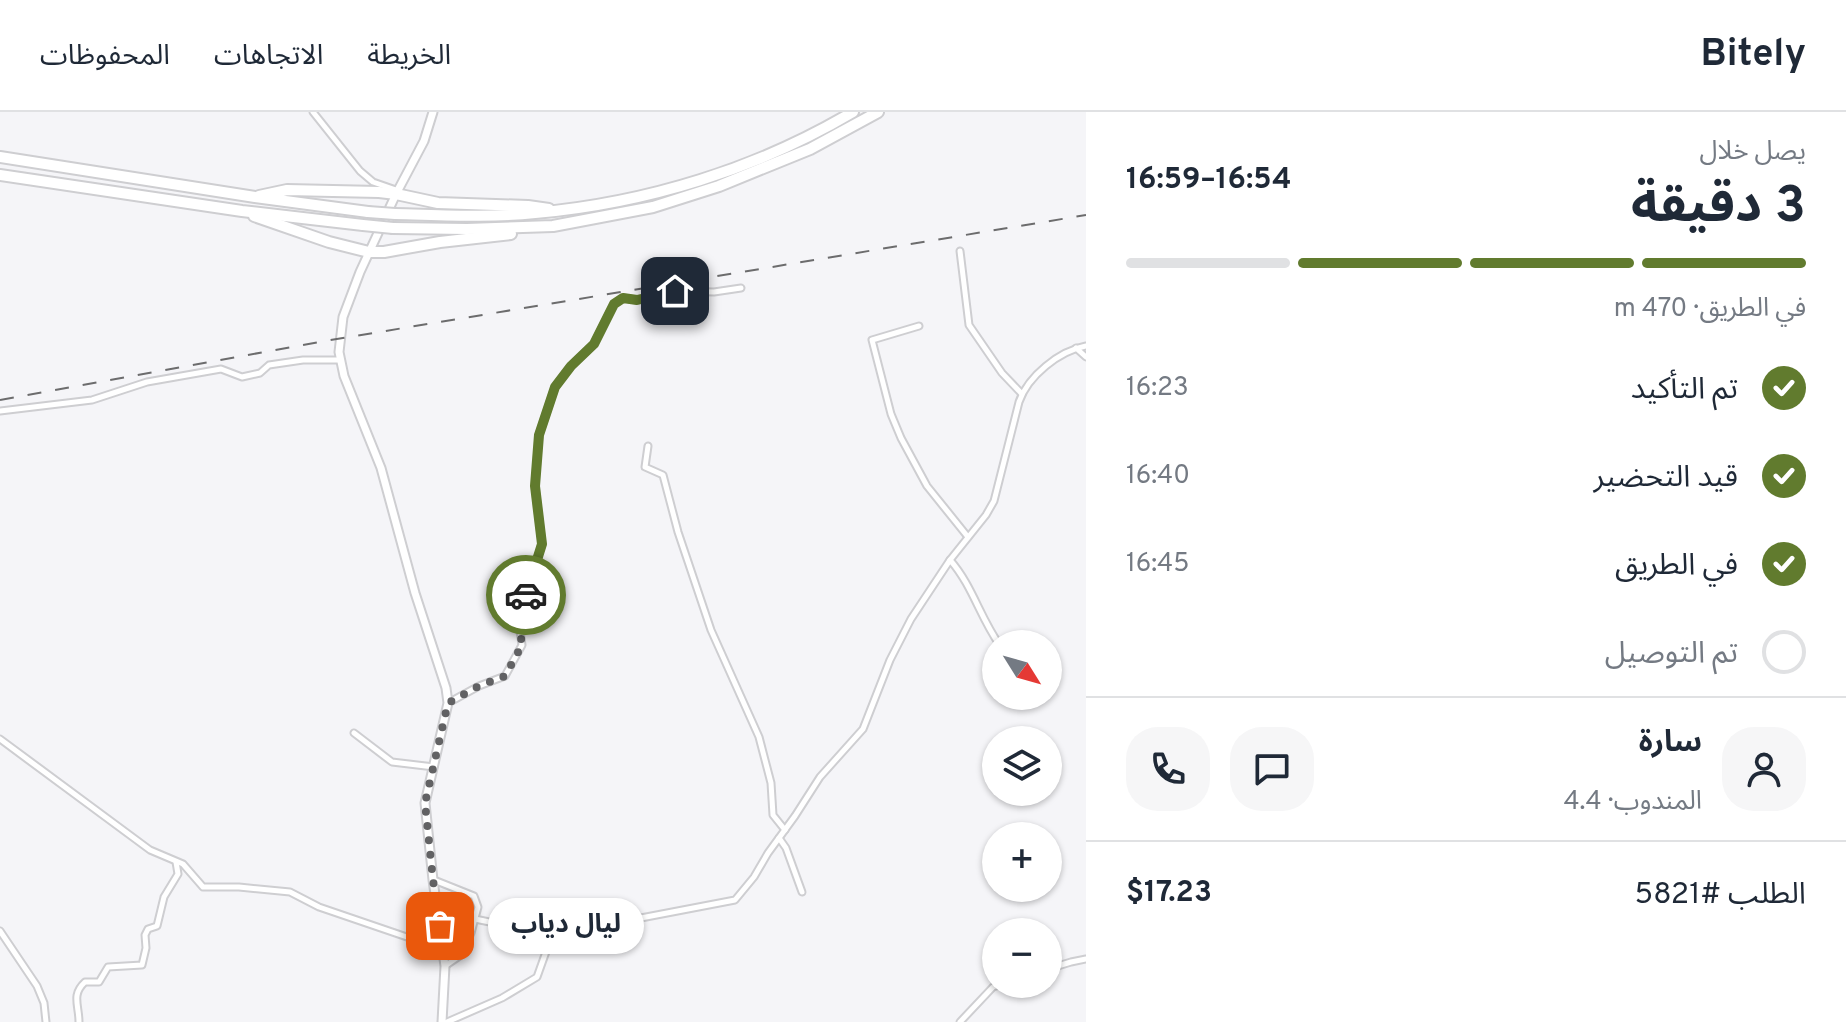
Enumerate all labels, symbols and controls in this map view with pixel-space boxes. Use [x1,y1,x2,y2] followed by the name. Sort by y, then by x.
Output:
[1701,31,1806,80] text: Bitely
[40,39,170,75] text: المحفوظات
[214,39,323,75] text: الاتجاهات
[367,39,451,75] text: الخريطة
[1700,136,1806,169] text: يصل خلال
[1126,162,1291,199] text: 16:54–16:59
[1631,175,1806,241] text: 3 دقيقة
[641,257,709,325] pin
[653,269,697,313] icon: home
[1614,293,1806,326] text: في الطريق · 470 m
[1762,366,1806,410] icon: check
[1126,372,1189,405] text: 16:23
[1631,372,1738,409] text: تم التأكيد
[1762,454,1806,498] icon: check
[1126,460,1190,493] text: 16:40
[1594,460,1738,497] text: قيد التحضير
[1762,542,1806,586] icon: check
[1126,548,1189,581] text: 16:45
[1615,548,1738,585] text: في الطريق
[486,555,566,635] courier
[504,573,548,617] icon: car
[982,630,1062,710] north arrow
[982,630,1062,998] map controls
[1605,636,1738,673] text: تم التوصيل
[1639,725,1702,762] text: سارة
[982,726,1062,806] button: layers
[1126,727,1210,811] button: phone
[1230,727,1314,811] button: chat
[1722,727,1806,811] button: person
[1564,786,1702,819] text: المندوب · 4.4
[982,822,1062,902] button: +
[1126,875,1212,912] text: $17.23
[1635,877,1806,914] text: الطلب #5821
[406,892,474,960] pin
[488,898,644,954] callout: ليال دياب
[418,904,462,948] icon: bag
[511,909,621,942] text: ليال دياب
[982,918,1062,998] button: −

